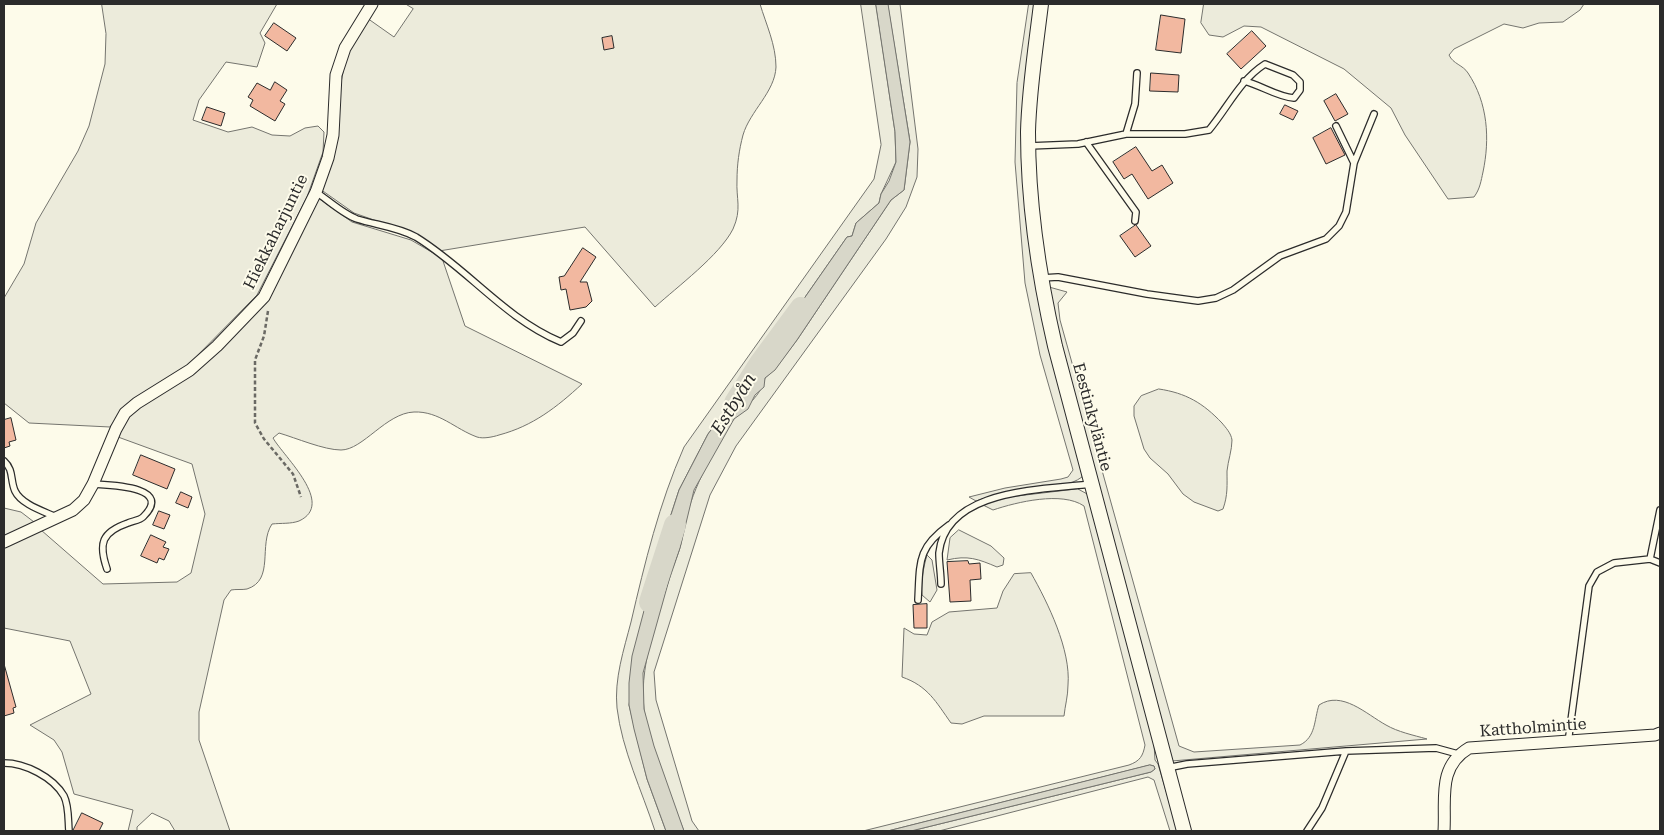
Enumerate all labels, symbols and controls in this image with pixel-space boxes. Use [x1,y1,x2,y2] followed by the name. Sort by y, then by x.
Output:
[240,171,312,293] street label: Hiekkaharjuntie
[1068,361,1116,473] street label: Eestinkyläntie
[707,369,761,439] water label: Estbyån
[1479,715,1587,741] street label: Kattholmintie

